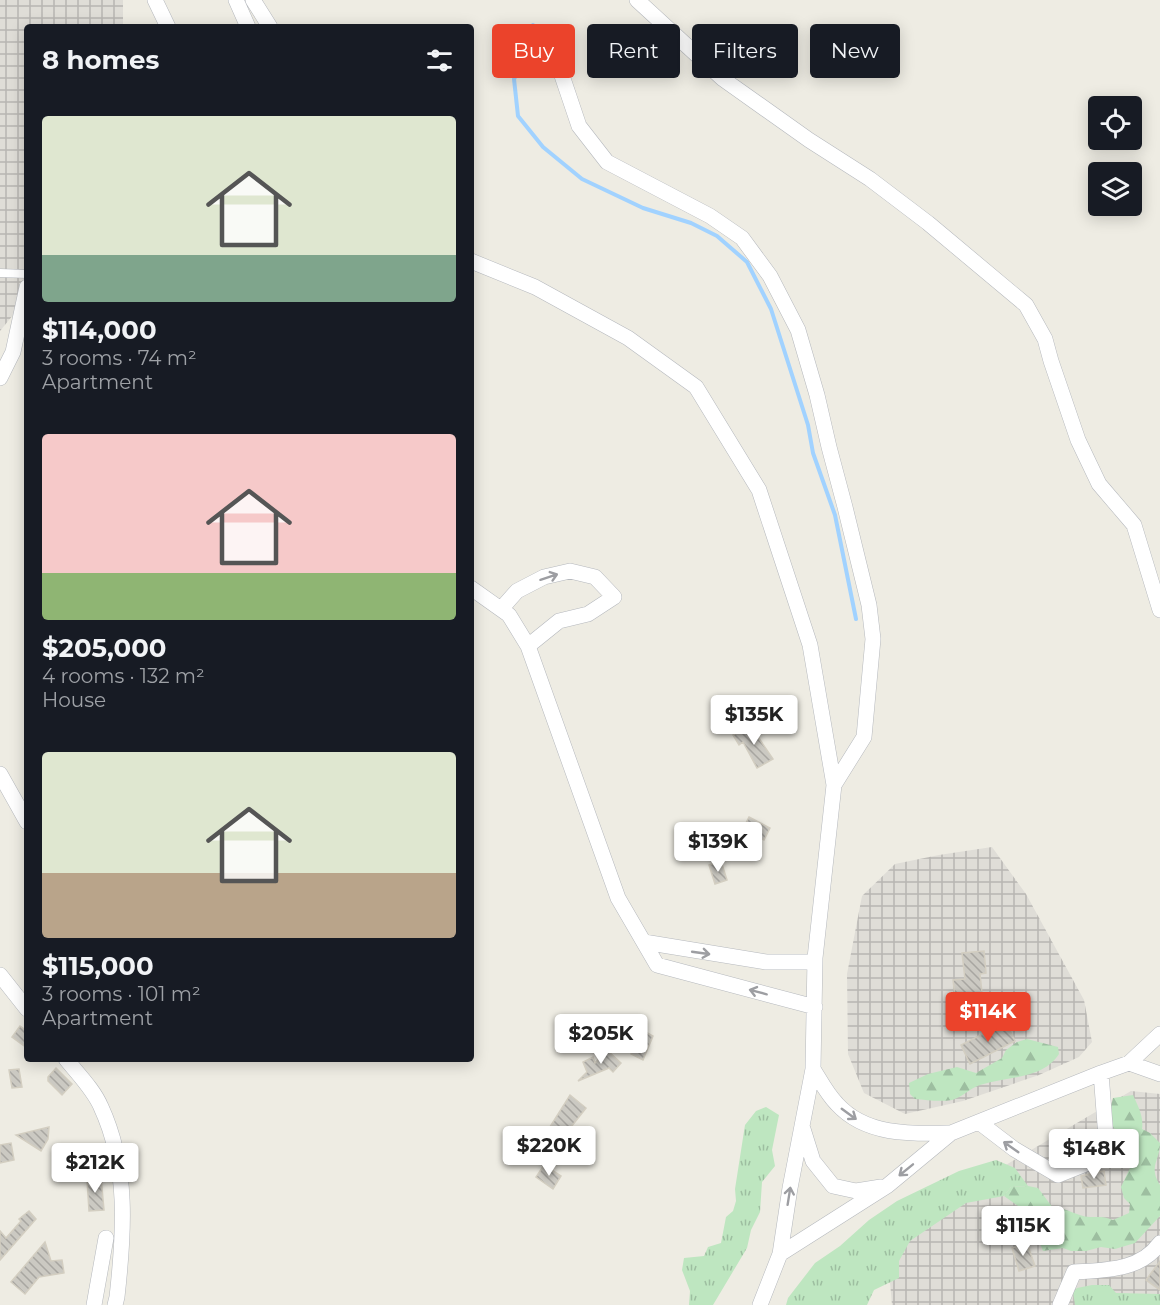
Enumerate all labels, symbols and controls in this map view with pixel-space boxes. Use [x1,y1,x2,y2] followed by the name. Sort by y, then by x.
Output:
[492,24,575,78] chip: Buy
[587,24,680,78] chip: Rent
[692,24,798,78] chip: Filters
[810,24,900,78] chip: New
[42,44,159,76] text: 8 homes
[423,44,456,77] icon: filters
[1088,96,1142,216] map controls
[1088,96,1142,150] button: locate
[195,155,303,263] icon: home
[1088,162,1142,216] button: layers
[42,314,157,346] text: $114,000
[42,346,197,370] text: 3 rooms · 74 m²
[42,370,153,394] text: Apartment
[195,473,303,581] icon: home
[539,571,558,582] one-way arrow
[42,632,166,664] text: $205,000
[42,664,205,688] text: 4 rooms · 132 m²
[42,688,106,712] text: House
[712,695,796,746] pin: $135K
[725,702,783,726] text: $135K
[195,791,303,899] icon: home
[676,822,760,873] pin: $139K
[688,829,748,853] text: $139K
[691,947,711,958] one-way arrow
[42,950,154,982] text: $115,000
[42,982,201,1006] text: 3 rooms · 101 m²
[749,986,768,997] one-way arrow
[946,992,1030,1043] pin: $114K
[960,999,1016,1023] text: $114K
[42,1006,153,1030] text: Apartment
[559,1014,643,1065] pin: $205K
[569,1021,633,1045] text: $205K
[841,1108,857,1120] one-way arrow
[507,1126,591,1177] pin: $220K
[1052,1129,1136,1180] pin: $148K
[517,1133,581,1157] text: $220K
[1063,1136,1125,1160] text: $148K
[1004,1141,1020,1153] one-way arrow
[53,1143,137,1194] pin: $212K
[66,1150,125,1174] text: $212K
[898,1164,914,1177] one-way arrow
[783,1187,794,1206] one-way arrow
[981,1206,1065,1257] pin: $115K
[996,1213,1050,1237] text: $115K

